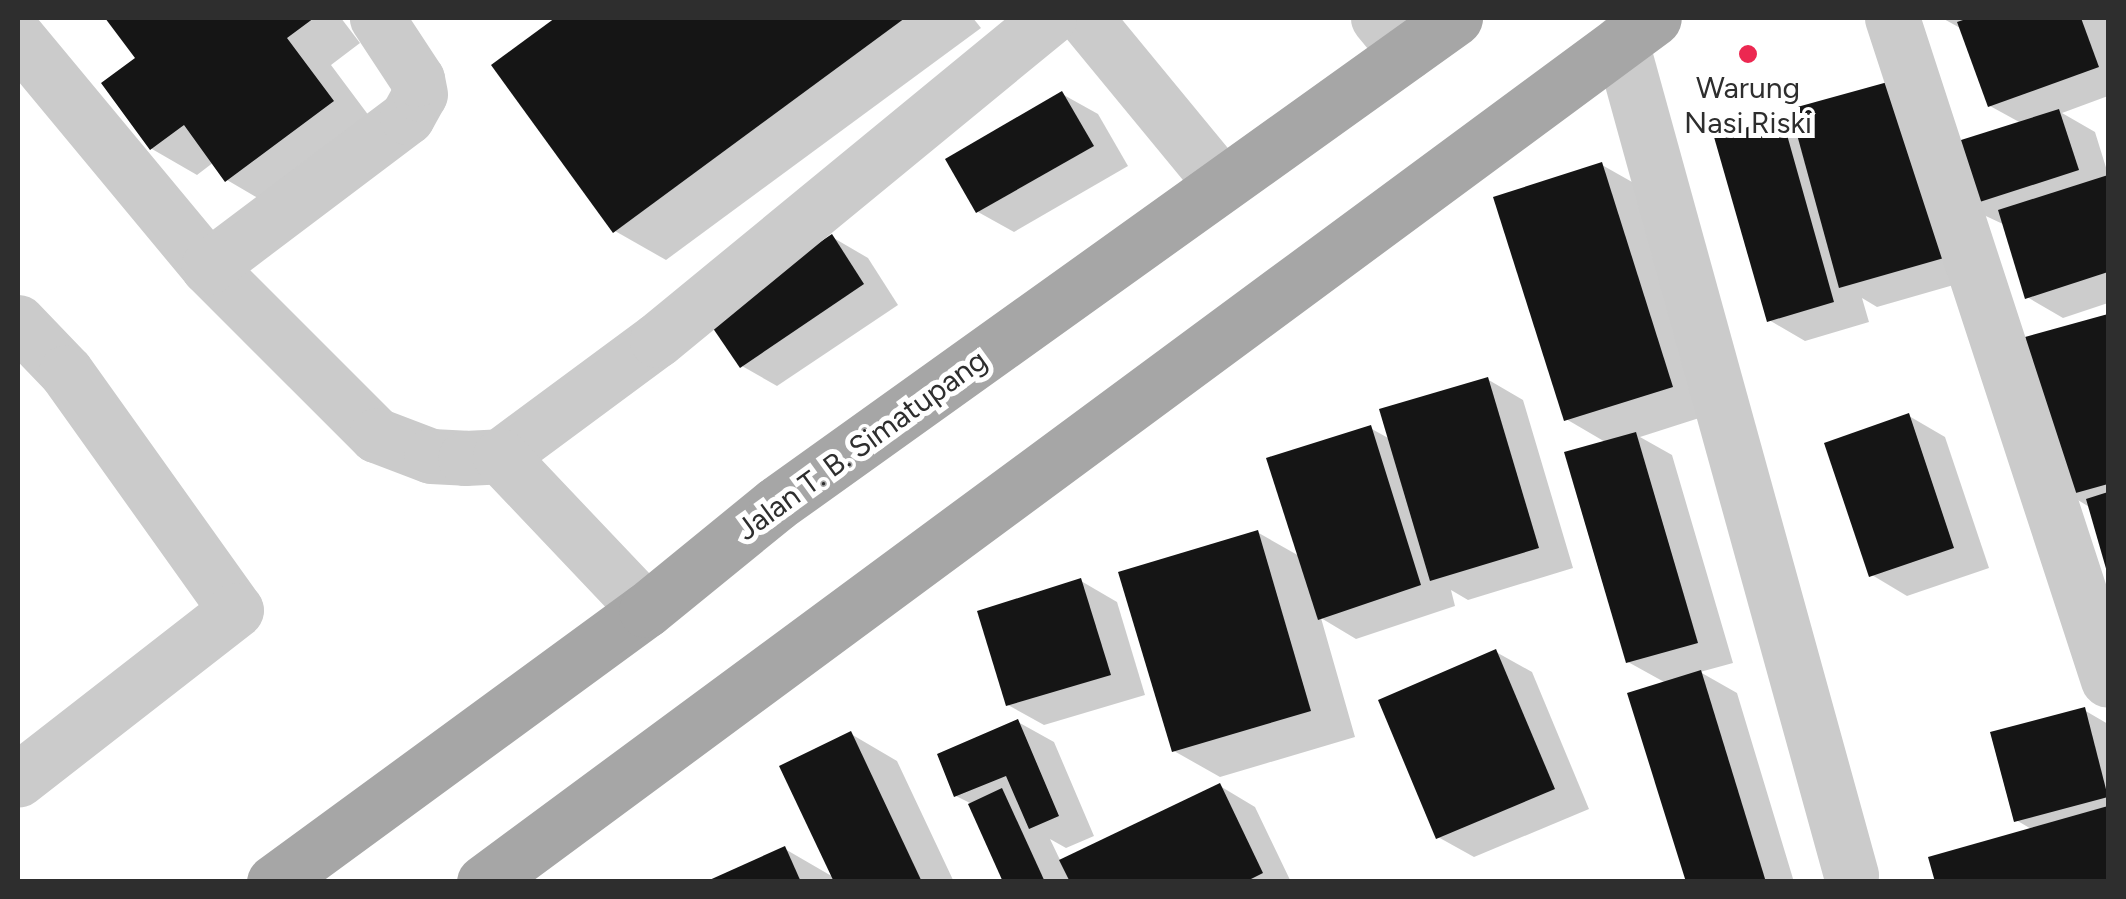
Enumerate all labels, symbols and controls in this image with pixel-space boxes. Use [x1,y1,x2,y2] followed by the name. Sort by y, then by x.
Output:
[1737,43,1759,65] marker: Warung Nasi Riski
[1684,70,1812,140] place label: Warung Nasi Riski
[730,342,994,548] street label: Jalan T. B. Simatupang

